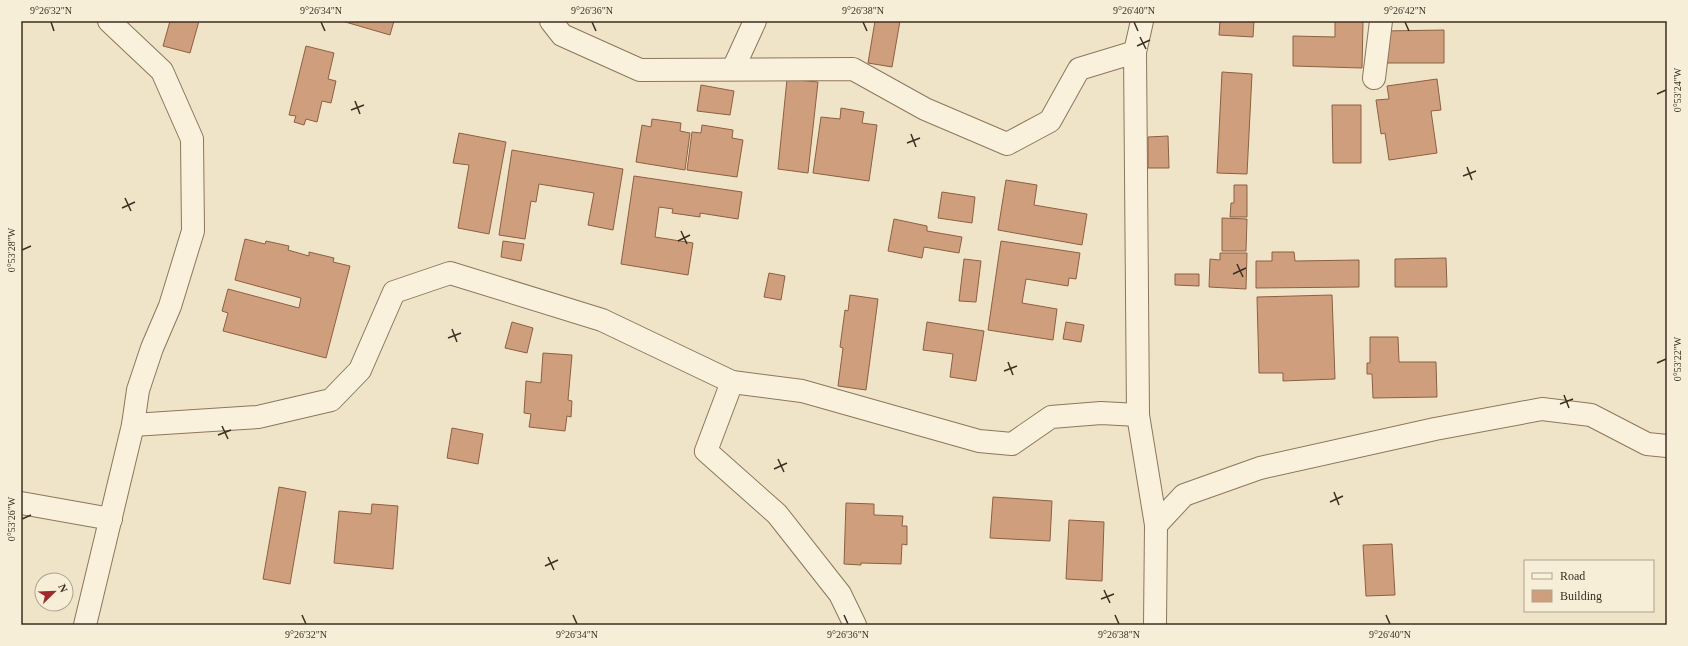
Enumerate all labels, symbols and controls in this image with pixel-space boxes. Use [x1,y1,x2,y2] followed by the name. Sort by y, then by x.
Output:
[30,5,72,16] text: 9°26'32"N
[300,5,342,16] text: 9°26'34"N
[571,5,613,16] text: 9°26'36"N
[842,5,884,16] text: 9°26'38"N
[1113,5,1155,16] text: 9°26'40"N
[1384,5,1426,16] text: 9°26'42"N
[1672,67,1683,112] text: 0°53'24"W
[6,227,17,272] text: 0°53'28"W
[1672,336,1683,381] text: 0°53'22"W
[6,496,17,541] text: 0°53'26"W
[1524,560,1654,612] legend
[1560,569,1585,583] text: Road
[34,572,74,612] north arrow
[56,582,70,594] text: N
[1560,589,1602,603] text: Building
[285,629,327,640] text: 9°26'32"N
[556,629,598,640] text: 9°26'34"N
[827,629,869,640] text: 9°26'36"N
[1098,629,1140,640] text: 9°26'38"N
[1369,629,1411,640] text: 9°26'40"N

